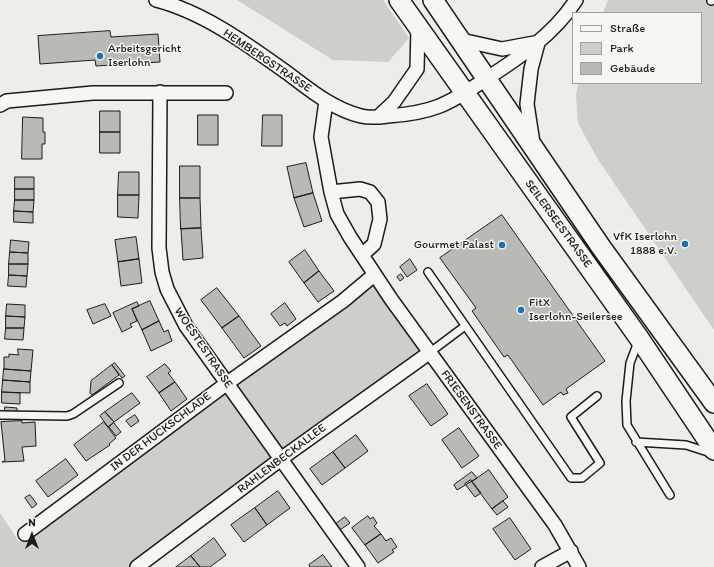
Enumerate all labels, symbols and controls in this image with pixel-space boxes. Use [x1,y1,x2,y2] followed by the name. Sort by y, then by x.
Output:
[572,12,702,84] legend
[610,21,645,35] text: Straße
[220,26,314,96] street label: HEMBERGSTRASSE
[610,41,634,55] text: Park
[108,42,181,70] place label: Arbeitsgericht Iserlohn
[95,51,105,61] marker: Arbeitsgericht Iserlohn
[610,61,655,75] text: Gebäude
[521,177,595,271] street label: SEILERSEESTRASSE
[613,230,677,258] place label: VfK Iserlohn 1888 e.V.
[414,238,494,252] place label: Gourmet Palast
[680,239,690,249] marker: VfK Iserlohn 1888 e.V.
[497,240,507,250] marker: Gourmet Palast
[529,296,623,324] place label: FitX Iserlohn-Seilersee
[171,305,235,391] street label: WOESTESTRASSE
[516,305,526,315] marker: FitX Iserlohn-Seilersee
[437,367,505,453] street label: FRIESENSTRASSE
[108,389,214,475] street label: IN DER HUCKSCHLADE
[235,421,329,497] street label: RAHLENBECKALLEE
[12,515,52,555] north arrow
[28,516,36,529] text: N

